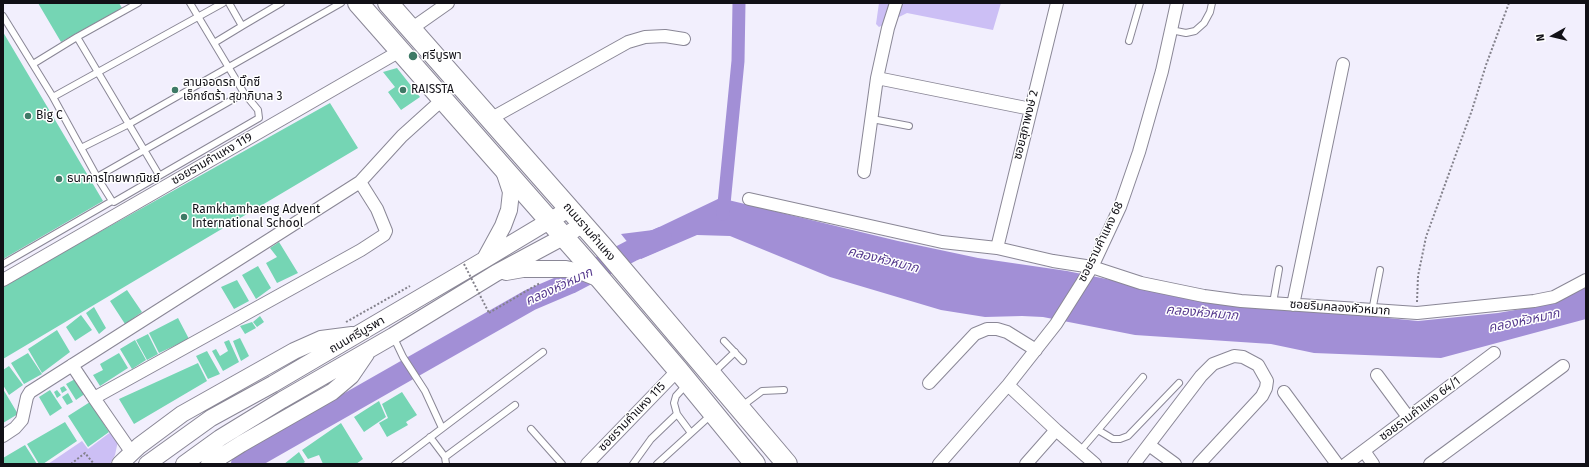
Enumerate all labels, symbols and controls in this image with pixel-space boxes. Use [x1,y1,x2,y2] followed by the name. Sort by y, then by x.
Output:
[1533,16,1573,56] north arrow
[1534,33,1548,42] text: N
[422,49,462,63] place label: ศรีบูรพา
[407,50,419,62] marker: ศรีบูรพา
[183,76,282,104] place label: ลานจอดรถ บิ๊กซี เอ็กซ์ตร้า สุขาภิบาล 3
[411,83,454,97] place label: RAISSTA
[170,85,180,95] marker: ลานจอดรถ บิ๊กซี เอ็กซ์ตร้า สุขาภิบาล 3
[398,85,408,95] marker: RAISSTA
[1010,89,1042,161] street label: ซอยสุภาพงษ์ 2
[36,109,63,123] place label: Big C
[23,111,33,121] marker: Big C
[169,130,255,188] street label: ซอยรามคำแหง 119
[67,172,160,186] place label: ธนาคารไทยพาณิชย์
[54,174,64,184] marker: ธนาคารไทยพาณิชย์
[560,200,618,264] street label: ถนนรามคำแหง
[1075,200,1127,284] street label: ซอยรามคำแหง 68
[192,203,320,231] place label: Ramkhamhaeng Advent International School
[179,212,189,222] marker: Ramkhamhaeng Advent International School
[846,244,920,276] water label: คลองหัวหมาก
[523,265,595,309] water label: คลองหัวหมาก
[1289,297,1391,319] street label: ซอยริมคลองหัวหมาก
[1165,302,1239,324] water label: คลองหัวหมาก
[1487,306,1561,336] water label: คลองหัวหมาก
[327,313,387,357] street label: ถนนศรีบูรพา
[1377,374,1463,444] street label: ซอยรามคำแหง 64/1
[595,379,669,455] street label: ซอยรามคำแหง 115

